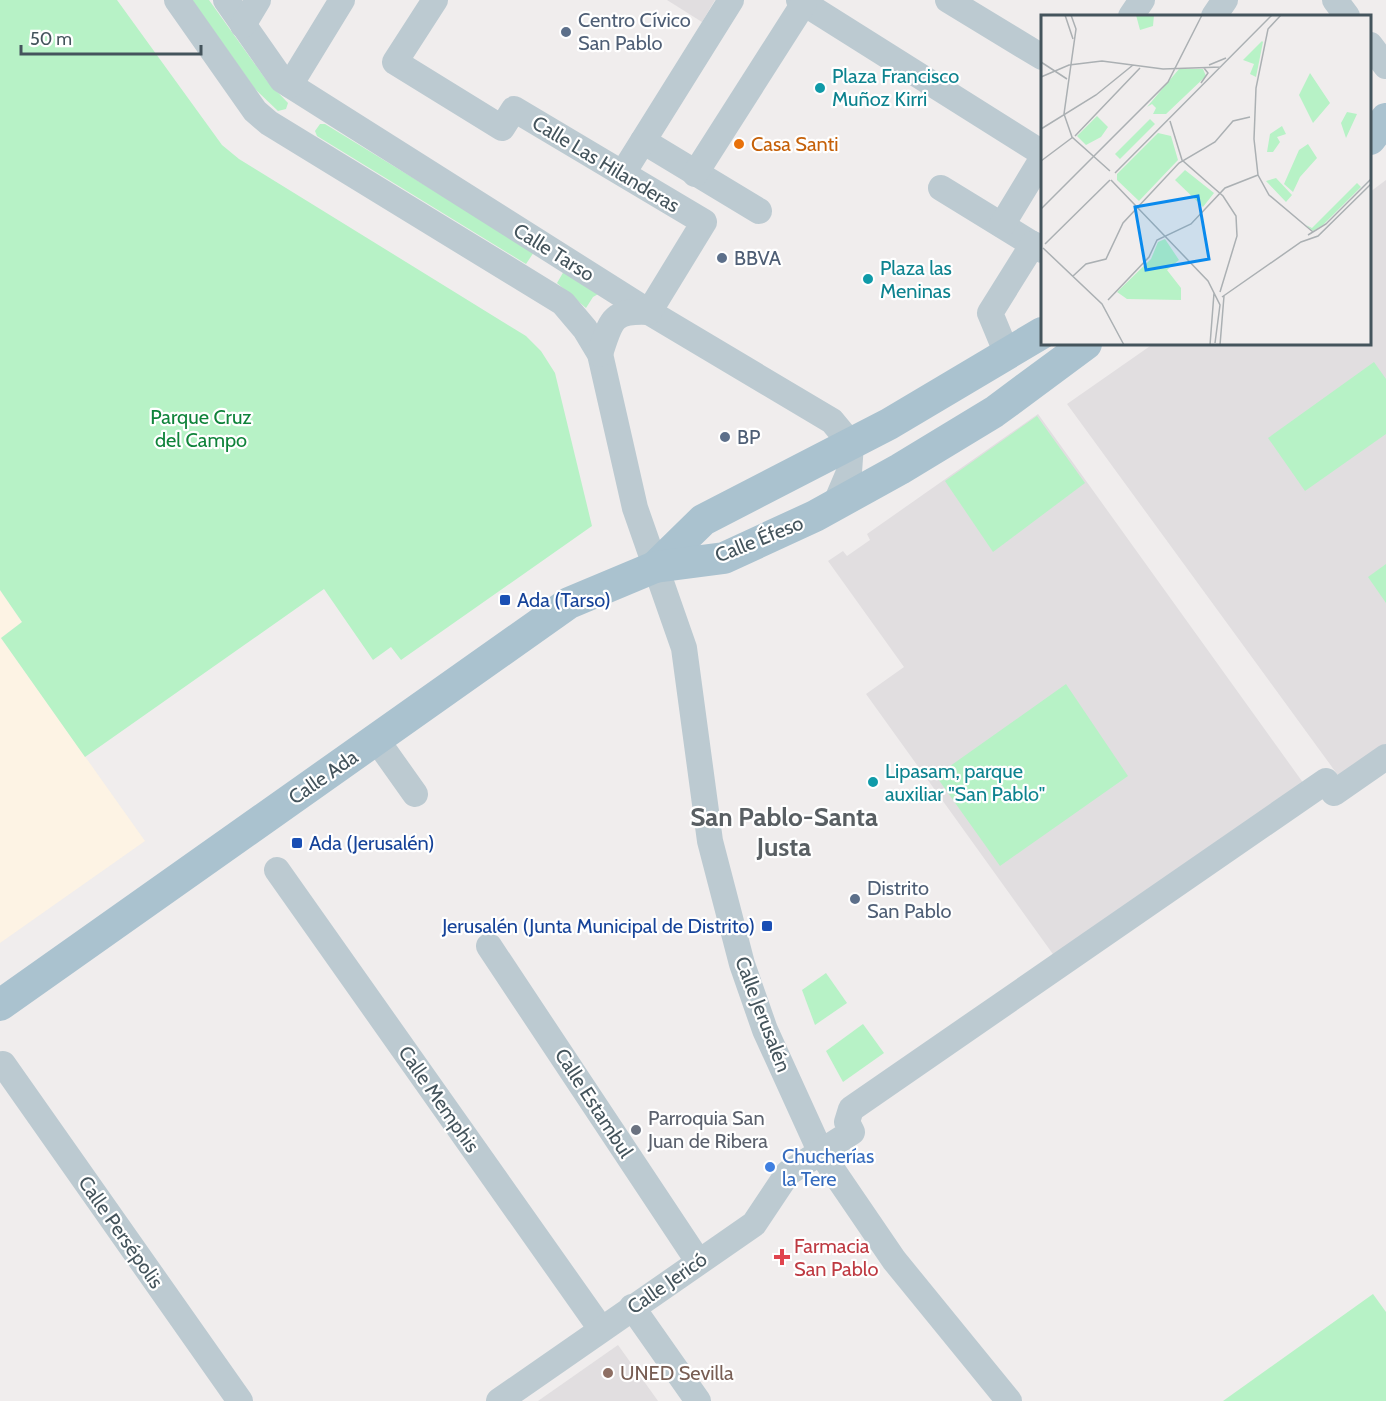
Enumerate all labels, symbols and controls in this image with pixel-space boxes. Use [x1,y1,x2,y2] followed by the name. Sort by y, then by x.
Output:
[578,8,691,55] place label: Centro Cívico San Pablo
[1041,15,1371,345] inset map
[21,18,201,56] scale bar
[559,25,573,39] marker: Centro Cívico San Pablo
[30,28,72,50] text: 50 m
[832,64,959,111] place label: Plaza Francisco Muñoz Kirri
[813,81,827,95] marker: Plaza Francisco Muñoz Kirri
[528,111,684,217] street label: Calle Las Hilanderas
[751,132,839,156] place label: Casa Santi
[732,137,746,151] marker: Casa Santi
[509,218,599,286] street label: Calle Tarso
[734,246,782,270] place label: BBVA
[715,251,729,265] marker: BBVA
[880,256,952,303] place label: Plaza las Meninas
[861,272,875,286] marker: Plaza las Meninas
[150,405,252,452] park label: Parque Cruz del Campo
[737,425,760,449] place label: BP
[718,430,732,444] marker: BP
[711,510,807,568] street label: Calle Éfeso
[517,588,611,612] place label: Ada (Tarso)
[498,593,512,607] marker: Ada (Tarso)
[284,744,362,809] street label: Calle Ada
[885,759,1045,806] place label: Lipasam, parque auxiliar "San Pablo"
[866,775,880,789] marker: Lipasam, parque auxiliar "San Pablo"
[690,801,878,863] district label: San Pablo-Santa Justa
[309,831,435,855] place label: Ada (Jerusalén)
[290,836,304,850] marker: Ada (Jerusalén)
[867,876,951,923] place label: Distrito San Pablo
[848,892,862,906] marker: Distrito San Pablo
[441,914,755,938] place label: Jerusalén (Junta Municipal de Distrito)
[760,919,774,933] marker: Jerusalén (Junta Municipal de Distrito)
[730,953,796,1075] street label: Calle Jerusalén
[394,1041,484,1157] street label: Calle Memphis
[550,1044,638,1162] street label: Calle Estambul
[647,1106,768,1153] place label: Parroquia San Juan de Ribera
[629,1123,643,1137] marker: Parroquia San Juan de Ribera
[782,1144,874,1191] place label: Chucherías la Tere
[763,1160,777,1174] marker: Chucherías la Tere
[73,1171,169,1293] street label: Calle Persépolis
[794,1234,878,1281] place label: Farmacia San Pablo
[623,1247,711,1319] street label: Calle Jericó
[775,1250,789,1264] marker: Farmacia San Pablo
[620,1361,734,1385] place label: UNED Sevilla
[601,1366,615,1380] marker: UNED Sevilla

